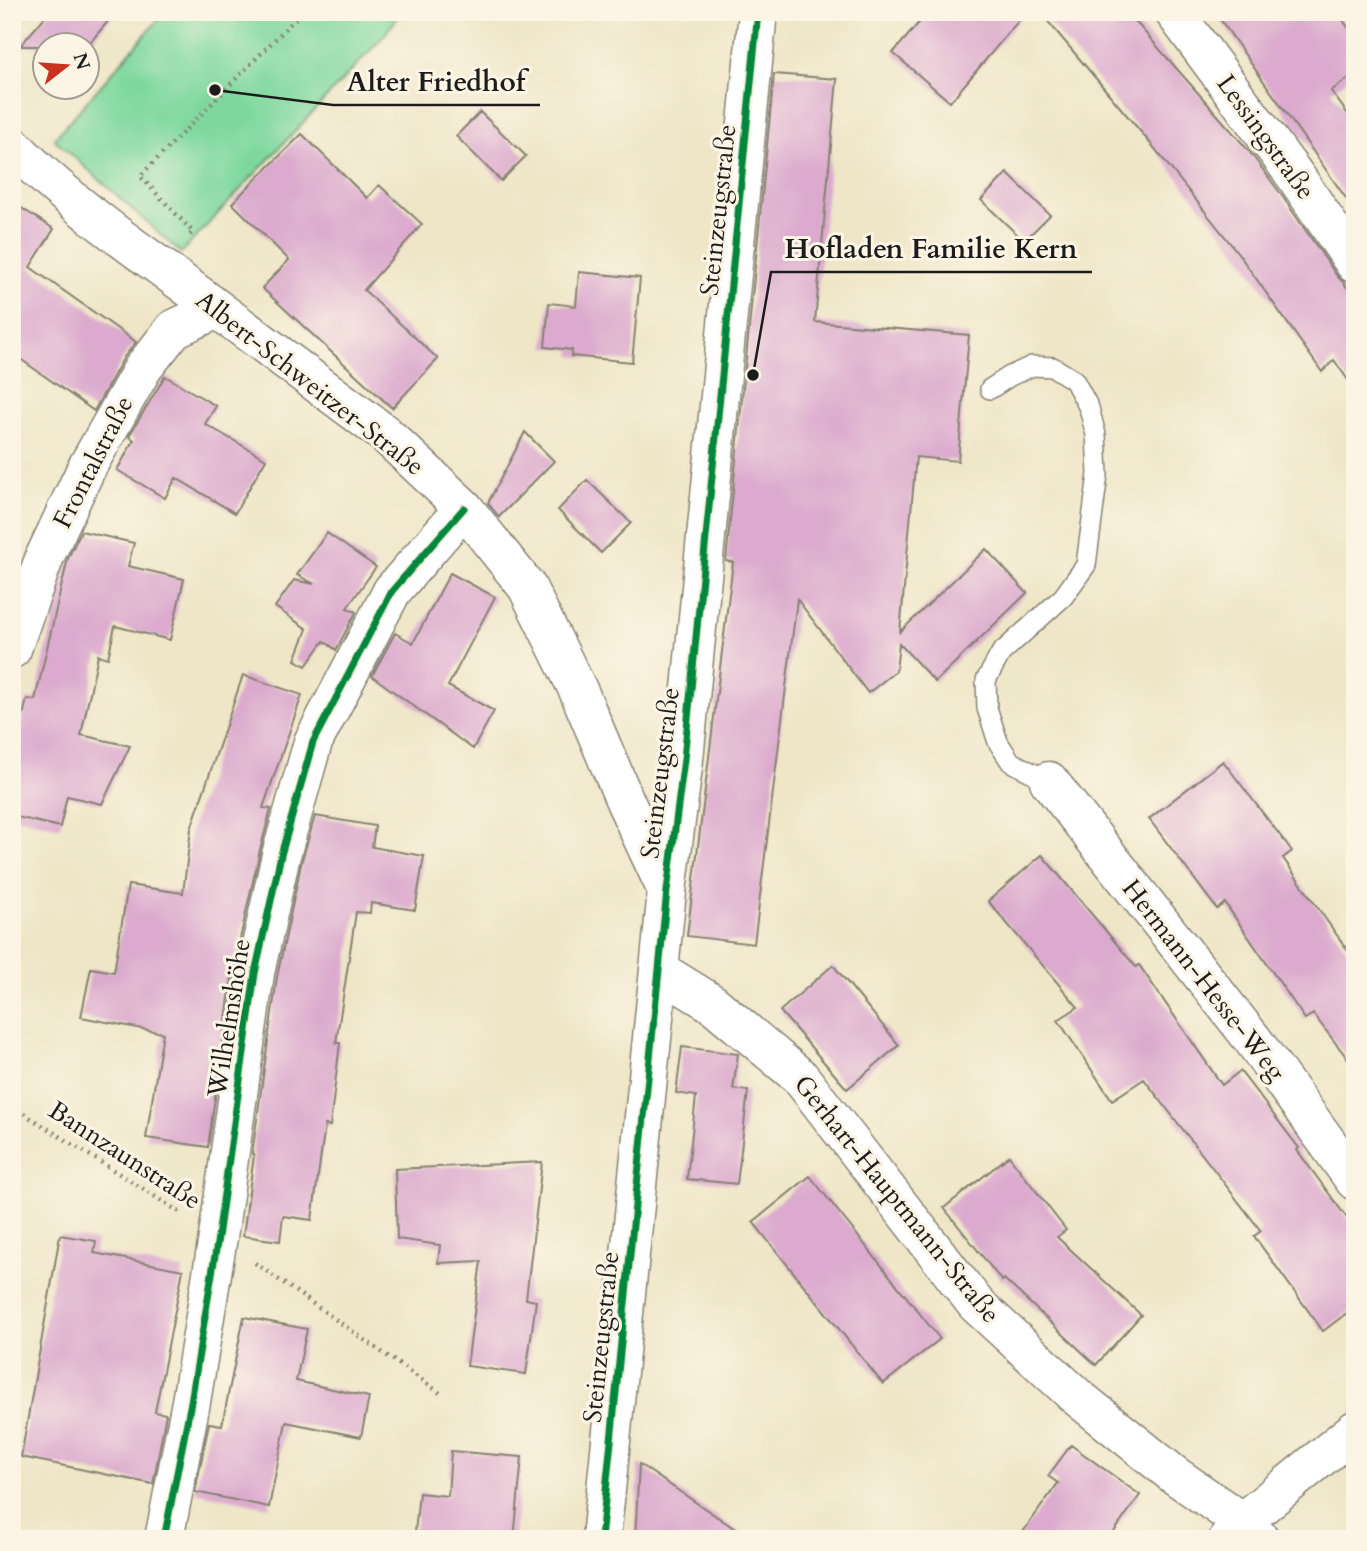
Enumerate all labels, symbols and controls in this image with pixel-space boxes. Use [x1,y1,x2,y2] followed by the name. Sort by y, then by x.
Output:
[32,32,102,102] north arrow
[66,50,96,73] text: N
[333,56,540,105] callout: Alter Friedhof
[347,63,530,101] text: Alter Friedhof
[1209,67,1323,207] street label: Lessingstraße
[692,122,744,298] street label: Steinzeugstraße
[771,223,1092,272] callout: Hofladen Familie Kern
[785,230,1077,268] text: Hofladen Familie Kern
[188,283,432,483] street label: Albert-Schweitzer-Straße
[45,390,141,534] street label: Frontalstraße
[632,685,688,861] street label: Steinzeugstraße
[1114,872,1294,1088] street label: Hermann-Hesse-Weg
[199,936,259,1101] street label: Wilhelmshöhe
[786,1068,1008,1330] street label: Gerhart-Hauptmann-Straße
[42,1093,208,1217] street label: Bannzaunstraße
[575,1249,627,1425] street label: Steinzeugstraße

